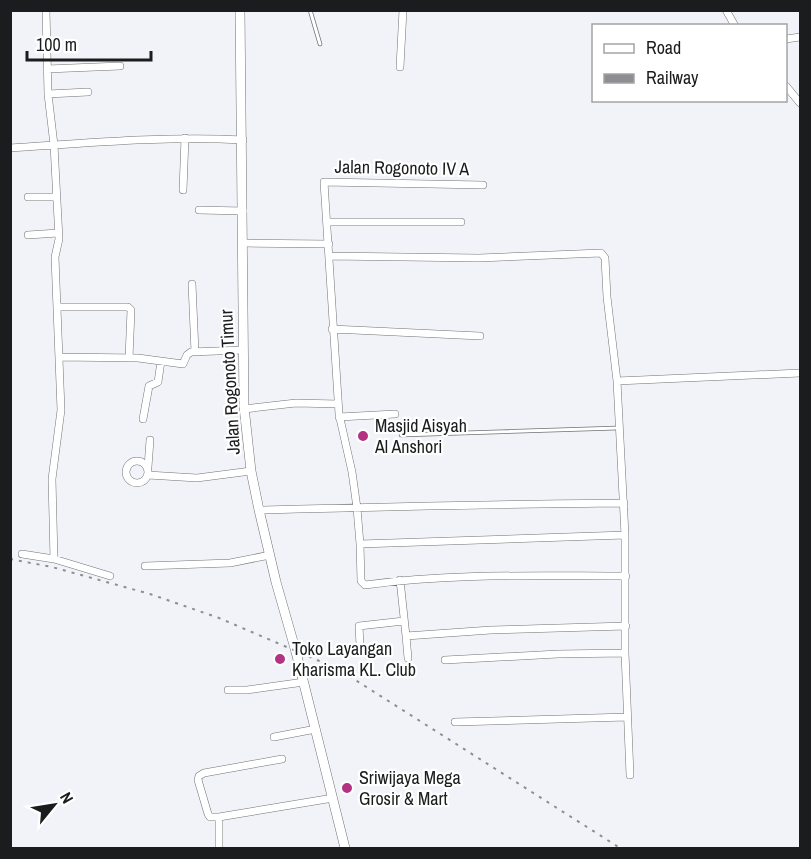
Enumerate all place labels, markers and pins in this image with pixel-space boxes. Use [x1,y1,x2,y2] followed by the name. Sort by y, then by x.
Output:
[374,413,467,459] place label: Masjid Aisyah Al Anshori
[356,429,370,443] marker: Masjid Aisyah Al Anshori
[292,636,416,682] place label: Toko Layangan Kharisma KL. Club
[273,652,287,666] marker: Toko Layangan Kharisma KL. Club
[359,765,461,811] place label: Sriwijaya Mega Grosir & Mart
[340,781,354,795] marker: Sriwijaya Mega Grosir & Mart

